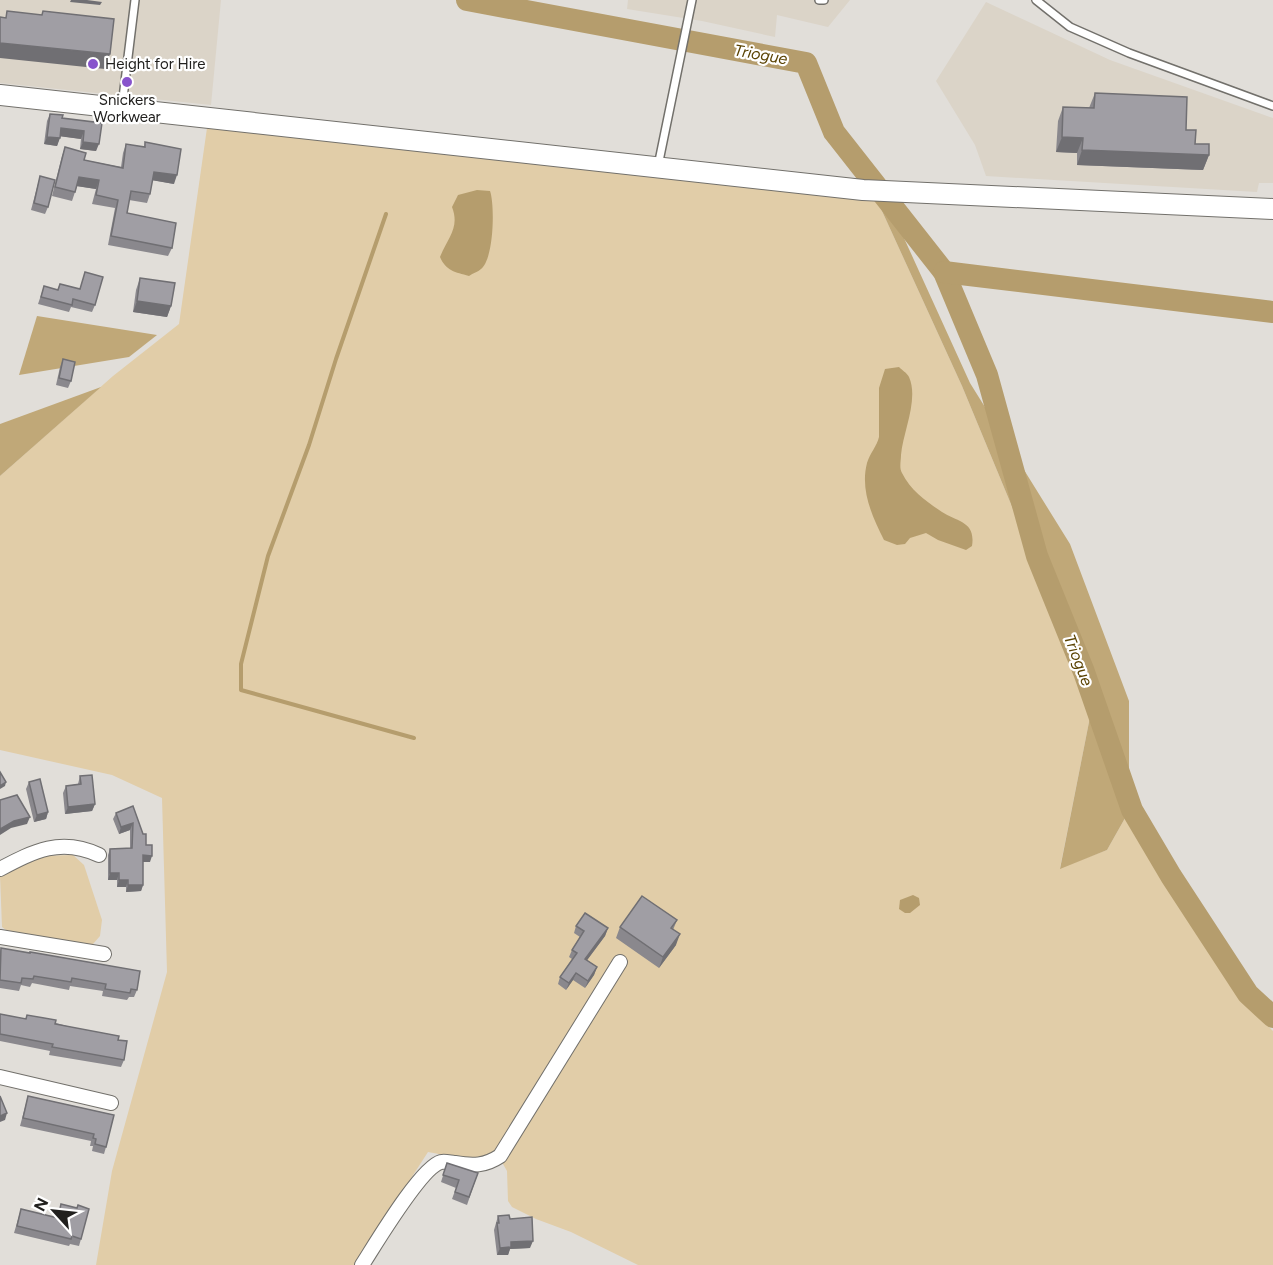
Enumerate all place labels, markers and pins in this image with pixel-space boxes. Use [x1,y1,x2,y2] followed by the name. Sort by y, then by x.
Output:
[105,55,205,73] place label: Height for Hire
[86,57,100,71] marker: Height for Hire
[120,75,134,89] marker: Snickers Workwear
[93,91,161,126] place label: Snickers Workwear

